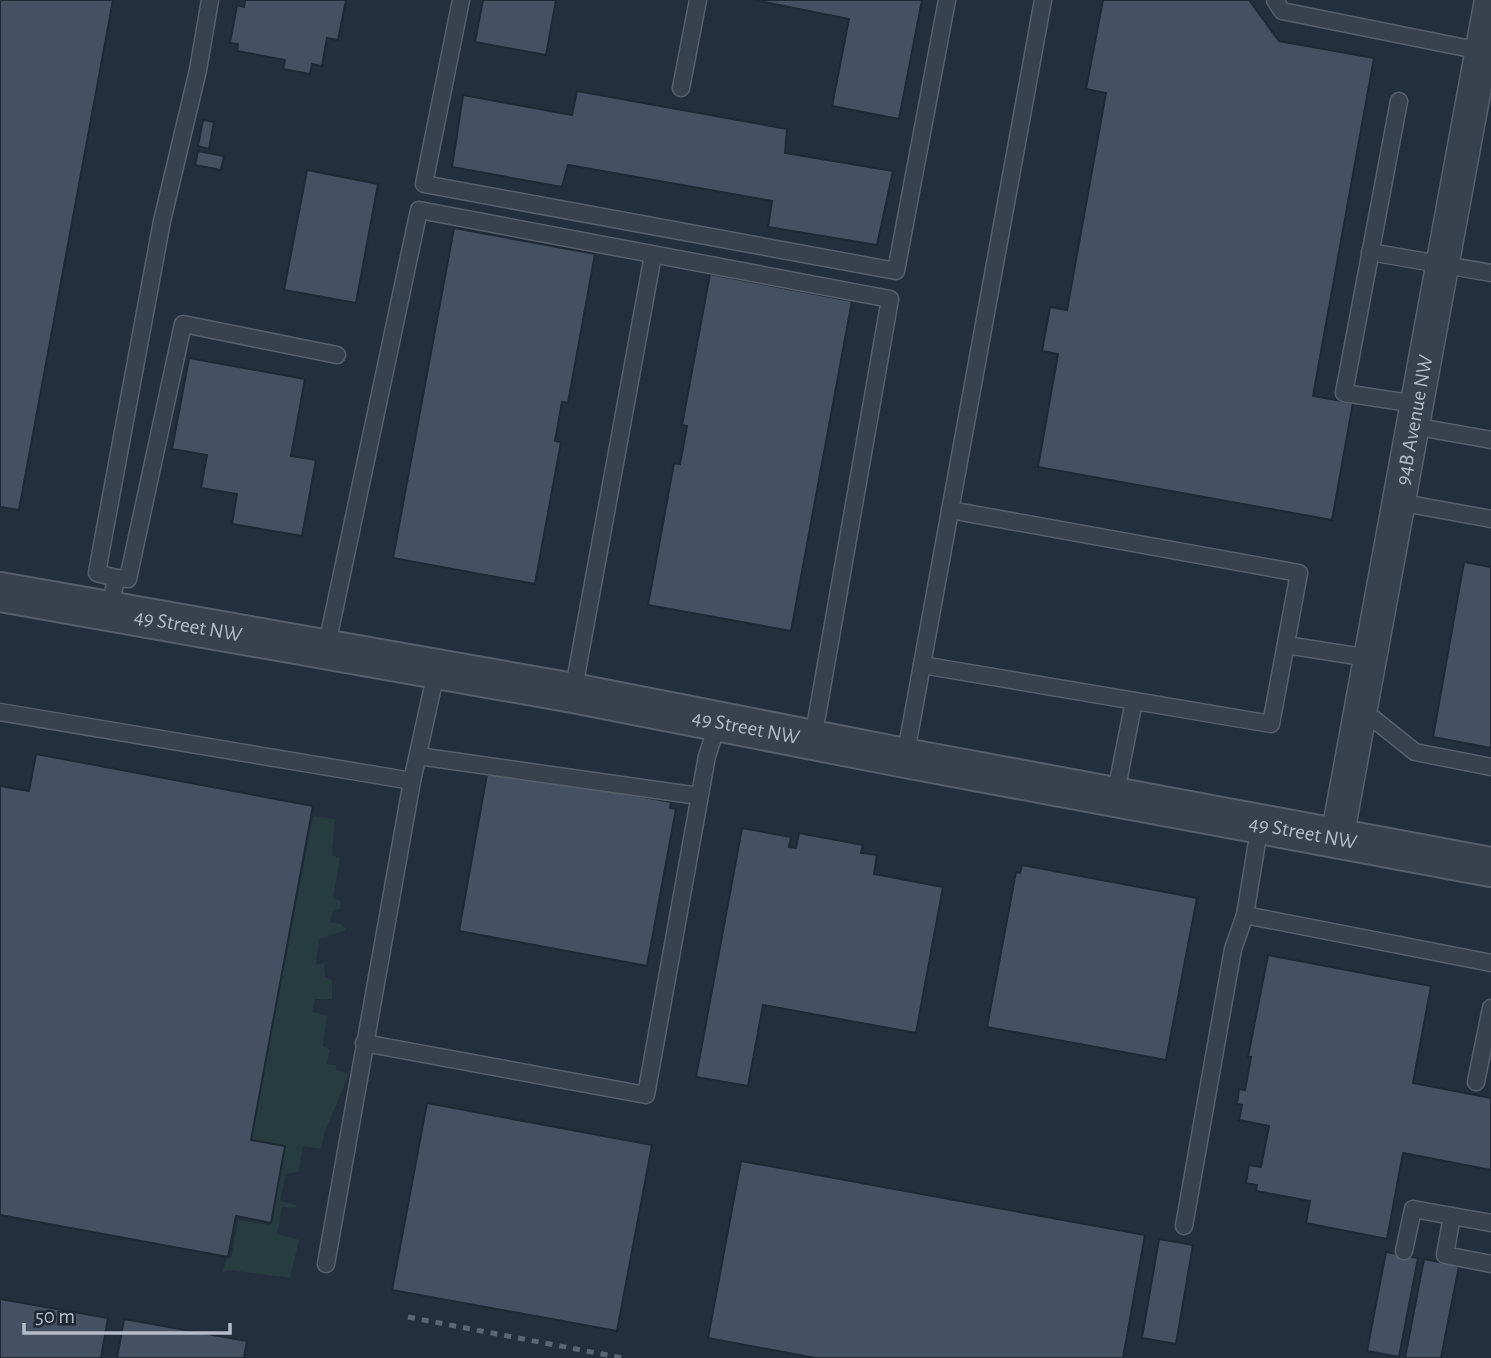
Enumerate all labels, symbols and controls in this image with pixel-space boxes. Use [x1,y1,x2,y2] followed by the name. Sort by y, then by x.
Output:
[1392,353,1437,487] street label: 94B Avenue NW
[132,606,244,646] street label: 49 Street NW
[690,707,802,748] street label: 49 Street NW
[1247,812,1359,853] street label: 49 Street NW
[24,1292,231,1336] scale bar
[35,1306,75,1327] text: 50 m

